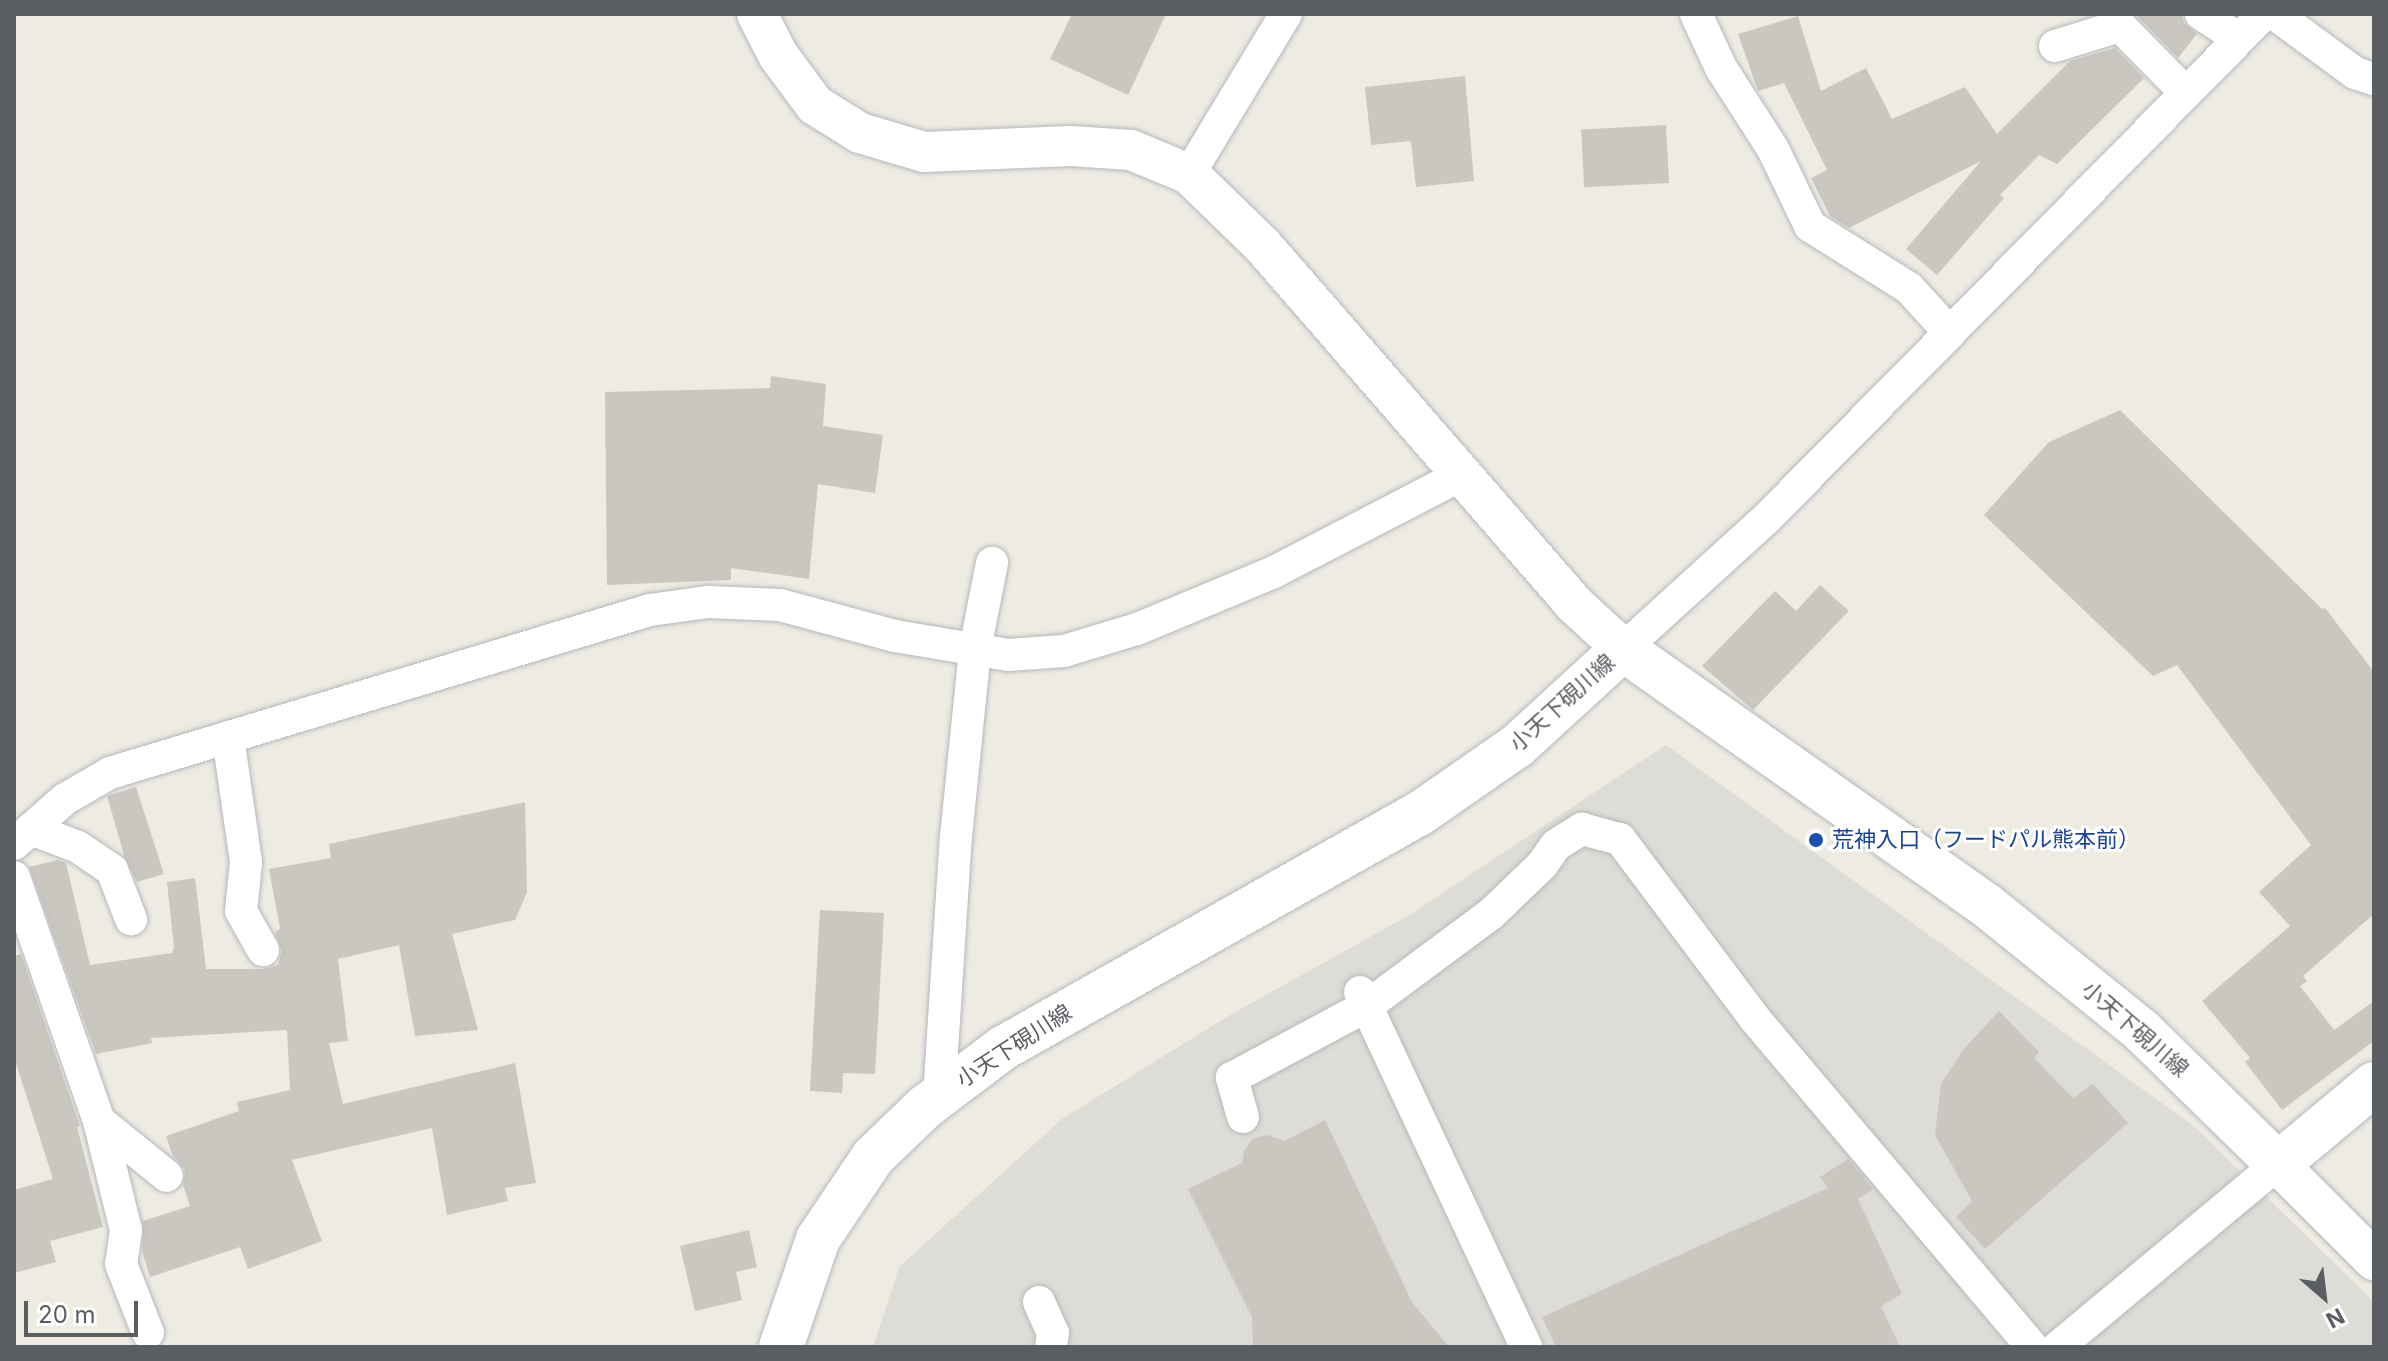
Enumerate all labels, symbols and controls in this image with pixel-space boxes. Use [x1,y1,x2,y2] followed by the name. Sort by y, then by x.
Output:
[1504,649,1620,757] street label: 小天下硯川線
[1832,827,2140,853] place label: 荒神入口（フードパル熊本前）
[1807,831,1825,849] marker: 荒神入口（フードパル熊本前）
[2077,976,2193,1082] street label: 小天下硯川線
[951,999,1077,1093] street label: 小天下硯川線
[2284,1257,2364,1337] north arrow
[28,1285,142,1335] scale bar
[38,1300,96,1329] text: 20 m
[2322,1303,2349,1334] text: N

